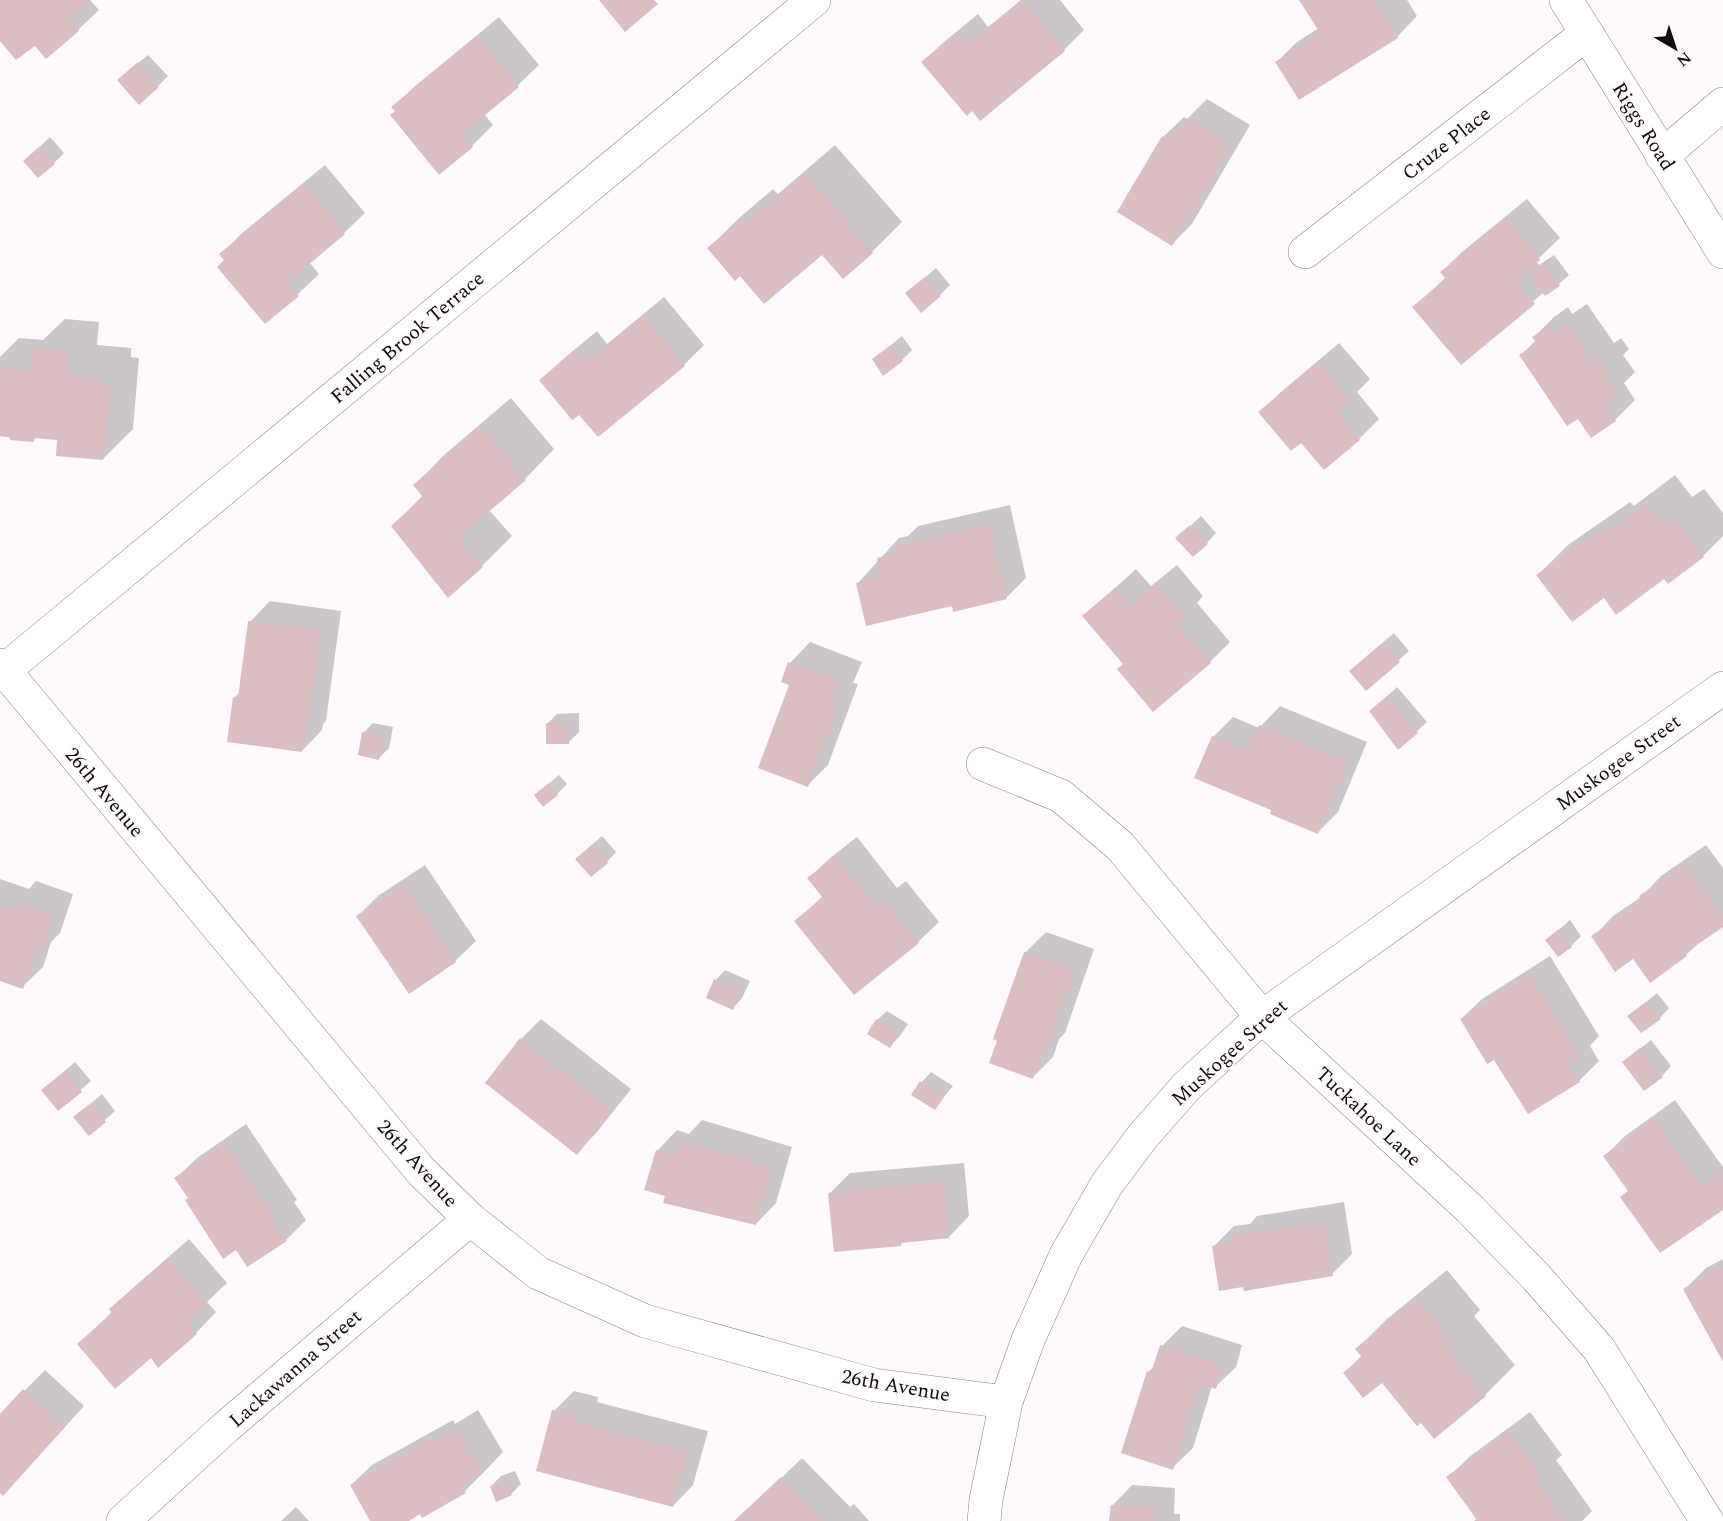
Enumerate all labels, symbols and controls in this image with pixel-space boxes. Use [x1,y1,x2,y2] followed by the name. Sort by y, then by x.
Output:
[1645,18,1705,78] north arrow
[1671,45,1696,72] text: N
[1604,76,1682,177] street label: Riggs Road
[1396,99,1497,188] street label: Cruze Place
[324,264,491,411] street label: Falling Brook Terrace
[1550,707,1687,818] street label: Muskogee Street
[57,741,151,844] street label: 26th Avenue
[1165,992,1295,1113] street label: Muskogee Street
[1309,1060,1428,1174] street label: Tuckahoe Lane
[369,1113,465,1214] street label: 26th Avenue
[222,1302,369,1435] street label: Lackawanna Street
[839,1362,952,1410] street label: 26th Avenue

